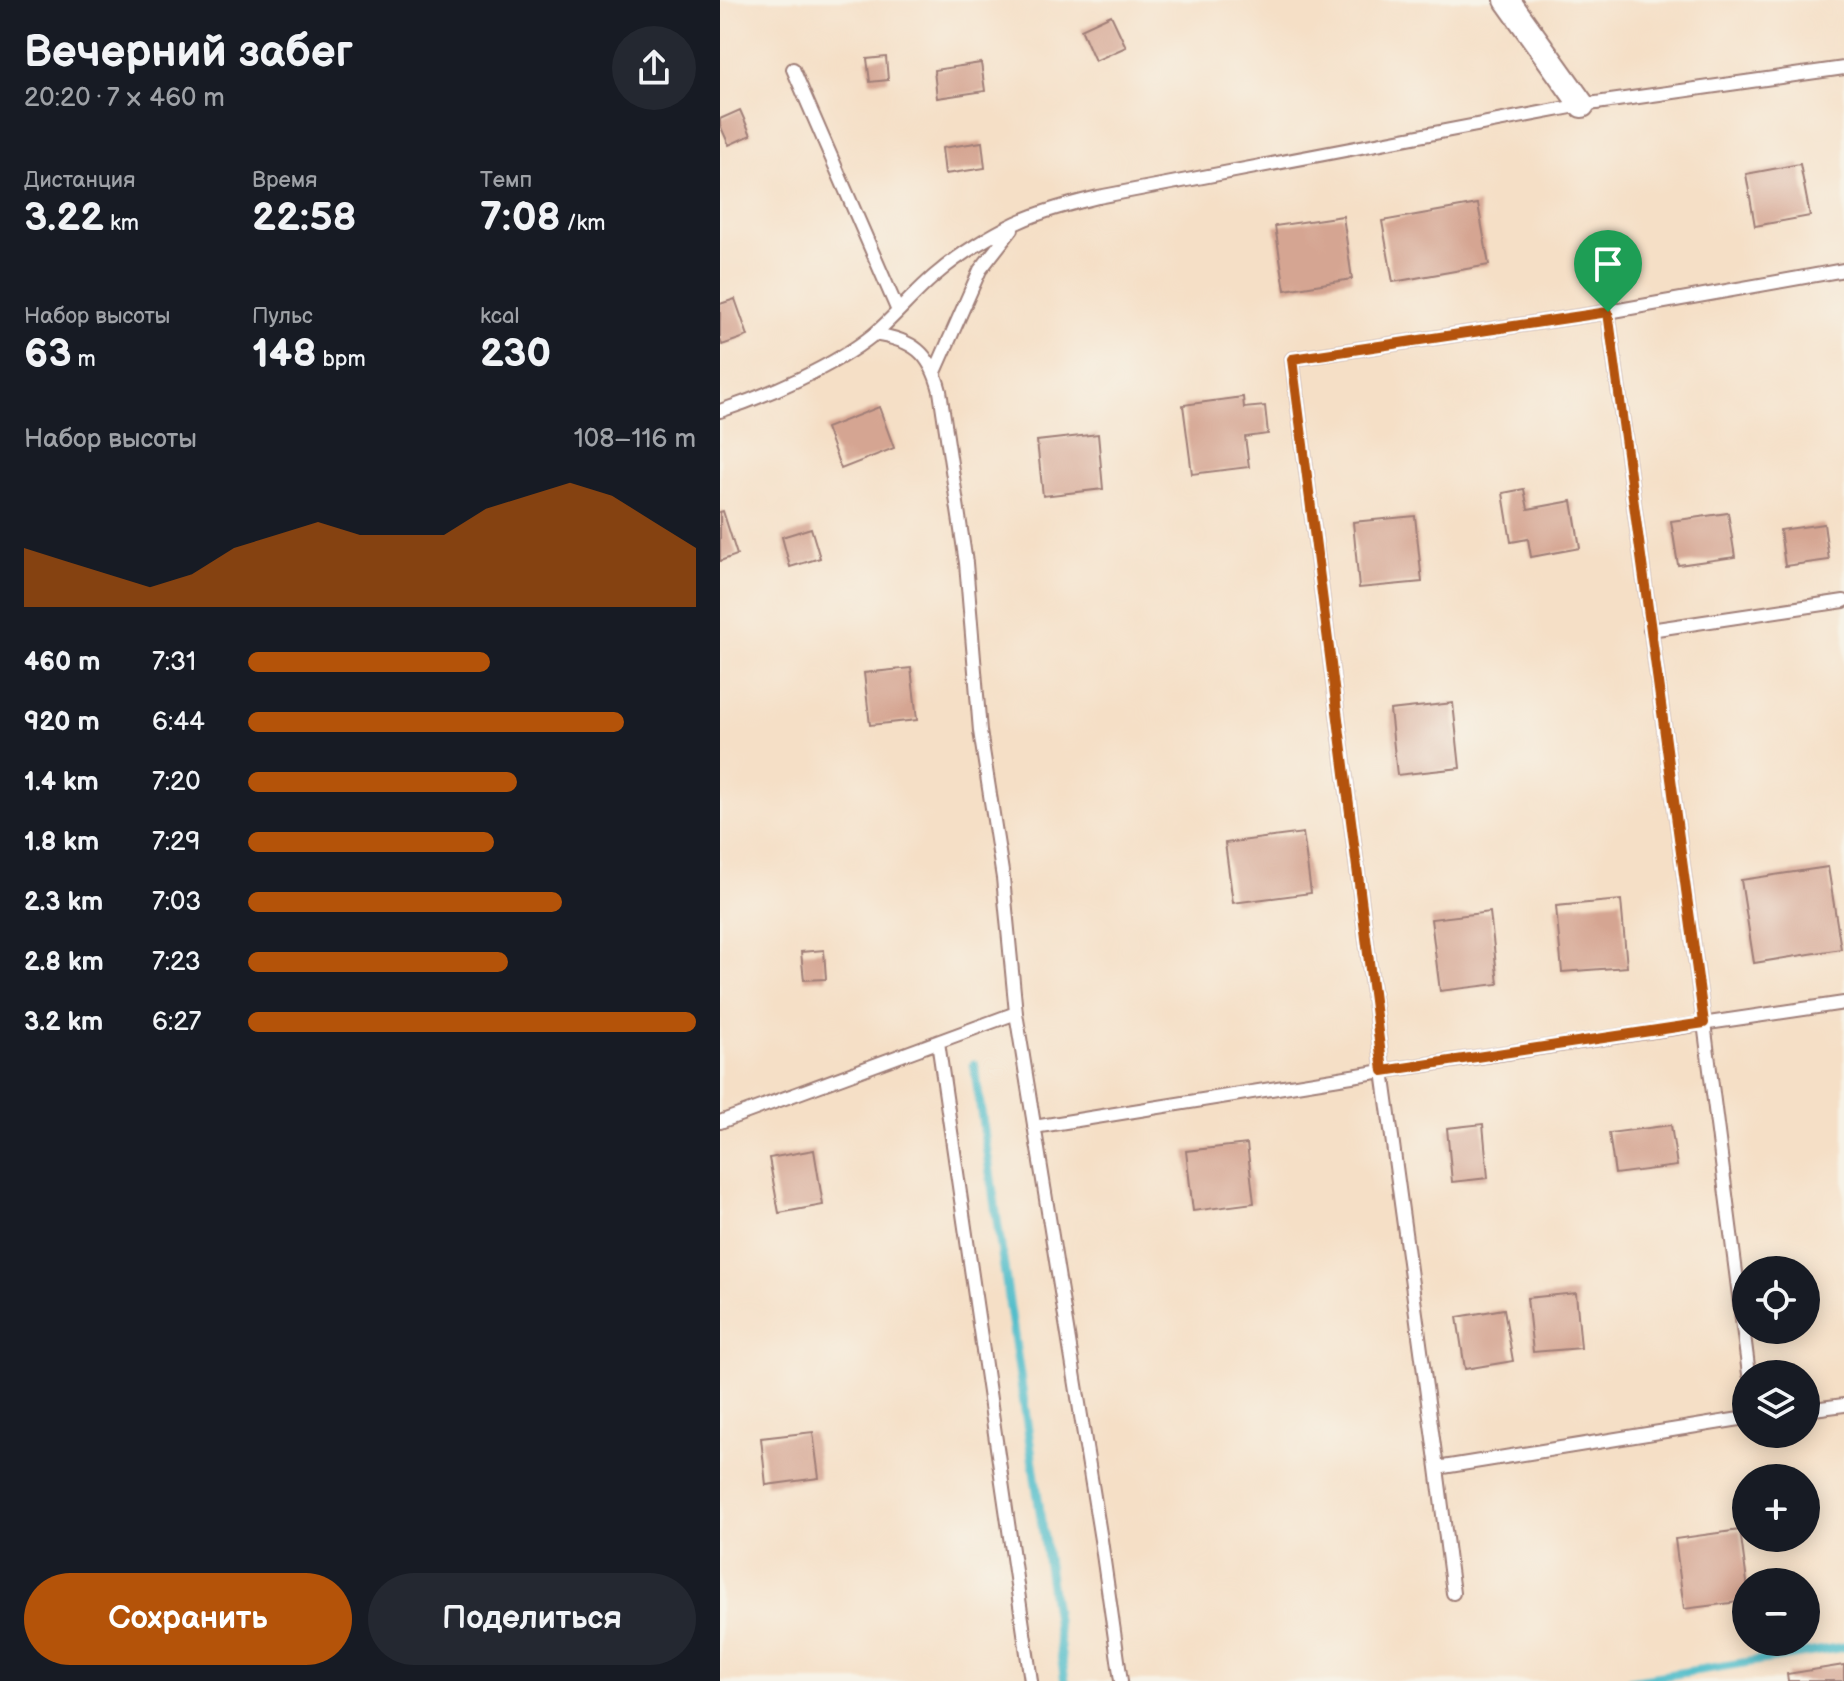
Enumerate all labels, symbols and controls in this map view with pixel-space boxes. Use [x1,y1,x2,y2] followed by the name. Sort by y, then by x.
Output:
[24,26,353,79] text: Вечерний забег
[612,26,696,110] button: share
[24,83,225,114] text: 20:20 · 7 × 460 m
[24,167,135,194] text: Дистанция
[252,167,317,194] text: Время
[480,167,532,194] text: Темп
[24,194,104,242] text: 3.22
[252,194,357,242] text: 22:58
[480,194,561,242] text: 7:08
[104,210,139,237] text: km
[561,210,606,237] text: /km
[1574,230,1642,312] pin
[1586,242,1630,286] icon: arrive
[24,303,170,330] text: Набор высоты
[252,303,313,330] text: Пульс
[480,303,519,330] text: kcal
[24,330,72,378] text: 63
[252,330,316,378] text: 148
[480,330,551,378] text: 230
[72,346,96,373] text: m
[316,346,366,373] text: bpm
[24,424,197,455] text: Набор высоты
[574,424,696,455] text: 108–116 m
[24,647,100,678] text: 460 m
[152,647,196,678] text: 7:31
[24,707,100,738] text: 920 m
[152,707,205,738] text: 6:44
[24,767,99,798] text: 1.4 km
[152,767,201,798] text: 7:20
[24,827,99,858] text: 1.8 km
[152,827,200,858] text: 7:29
[24,887,103,918] text: 2.3 km
[152,887,201,918] text: 7:03
[24,947,104,978] text: 2.8 km
[152,947,201,978] text: 7:23
[24,1007,103,1038] text: 3.2 km
[152,1007,201,1038] text: 6:27
[1732,1256,1820,1656] map controls
[1732,1256,1820,1344] button: locate
[1732,1360,1820,1448] button: layers
[1732,1464,1820,1552] button: +
[1732,1568,1820,1656] button: −
[24,1573,352,1665] button: Сохранить
[368,1573,696,1665] button: Поделиться

